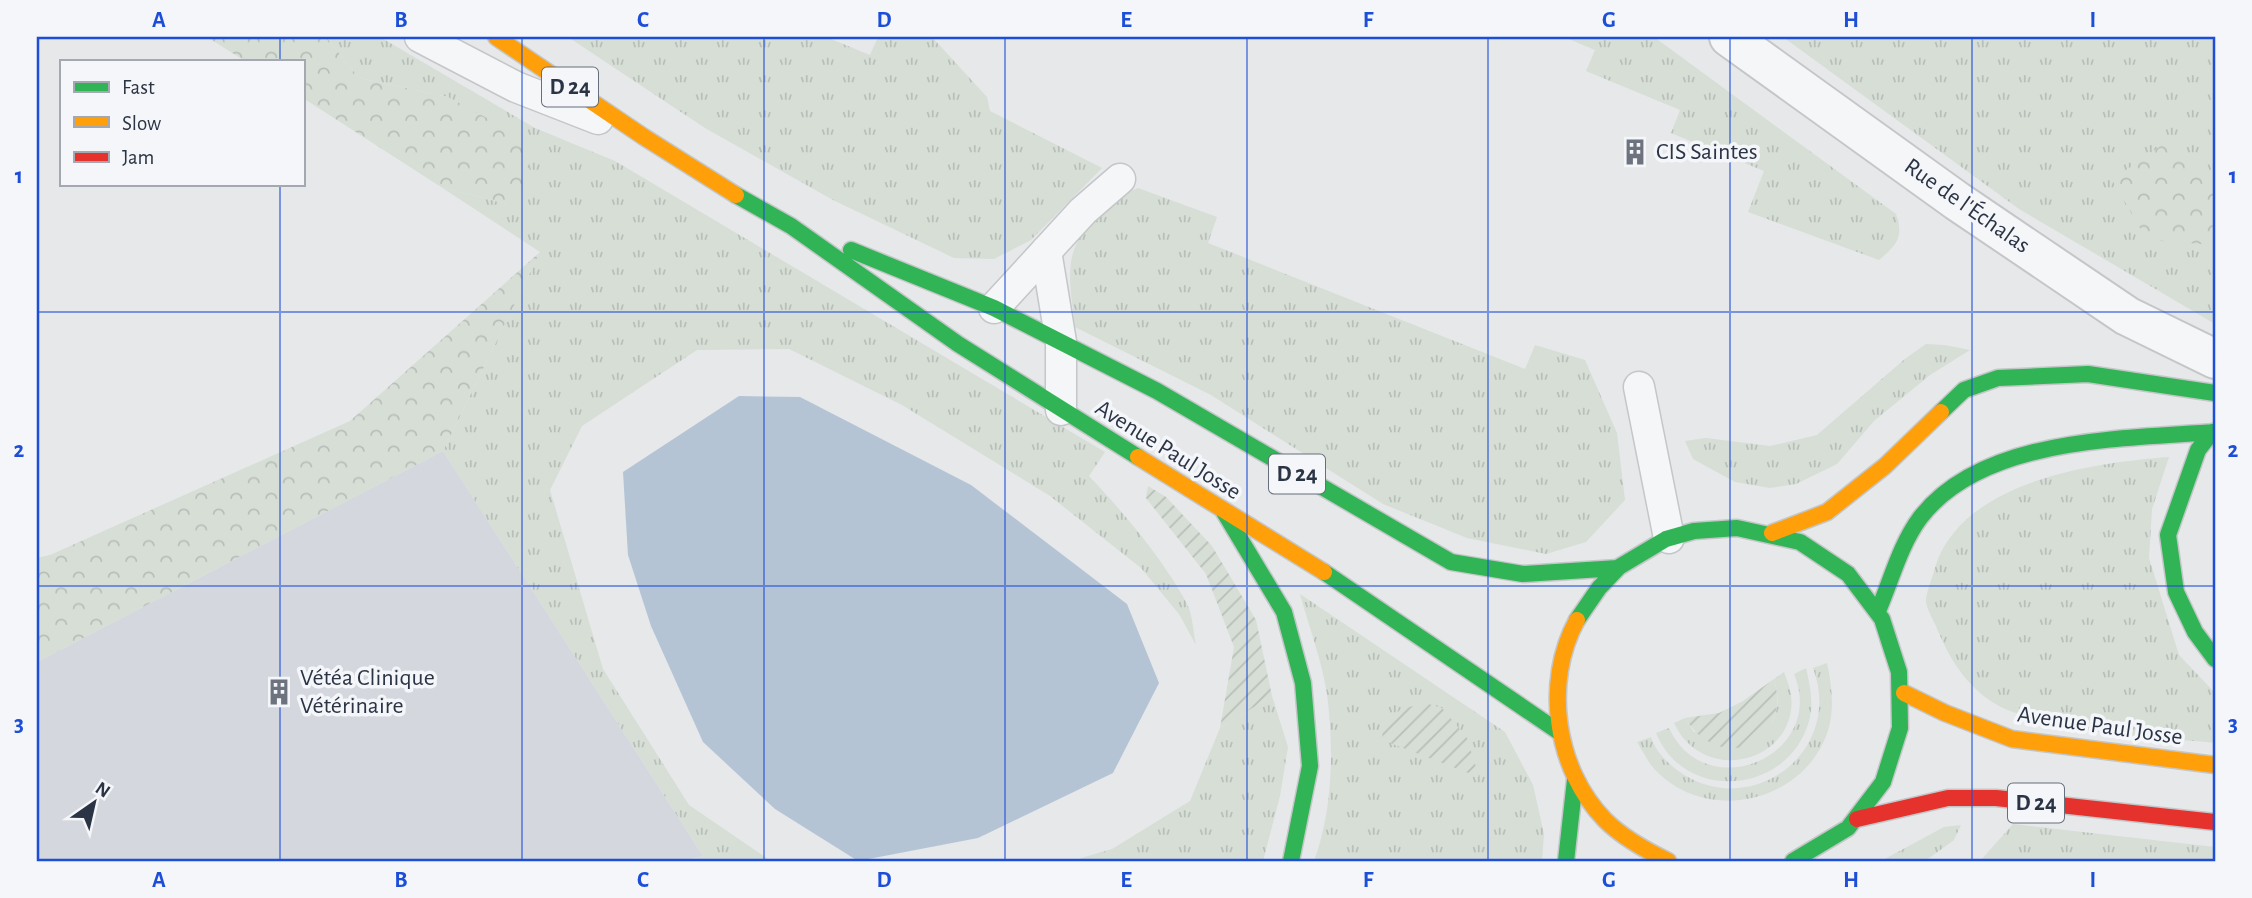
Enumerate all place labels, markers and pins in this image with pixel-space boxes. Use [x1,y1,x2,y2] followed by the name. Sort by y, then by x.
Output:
[1620,137,1650,167] building icon: CIS Saintes
[1656,140,1758,164] place label: CIS Saintes
[300,666,435,718] place label: Vétéa Clinique Vétérinaire
[264,677,294,707] building icon: Vétéa Clinique Vétérinaire

